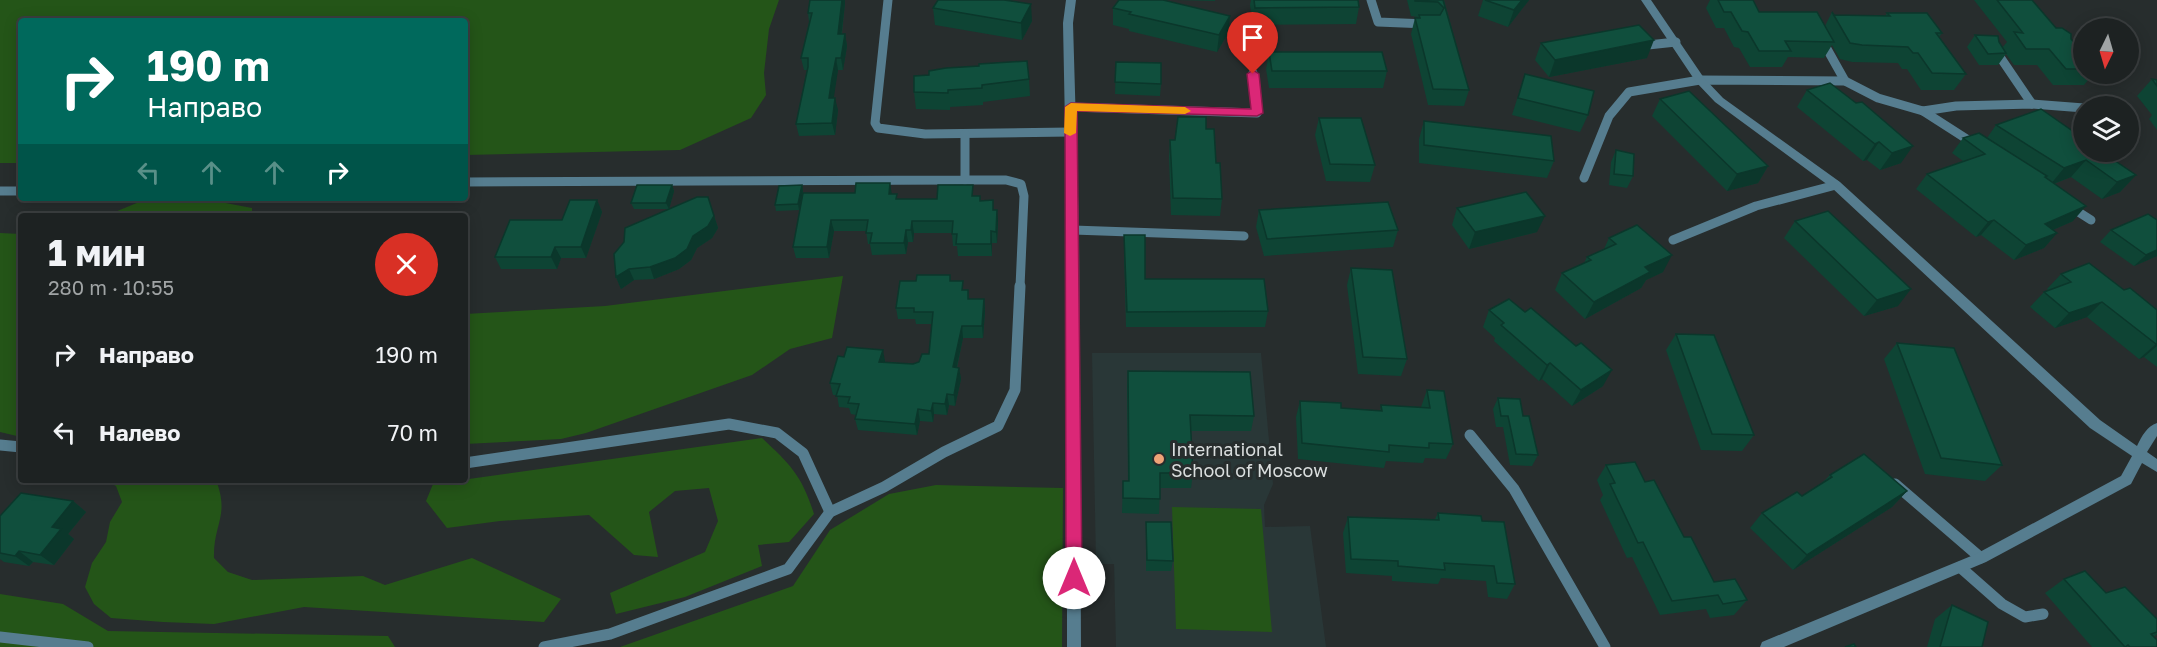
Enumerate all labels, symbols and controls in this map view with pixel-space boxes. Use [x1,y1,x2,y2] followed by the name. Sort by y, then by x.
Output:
[1227,12,1278,74] pin
[2073,18,2139,84] north arrow
[2073,18,2139,162] map controls
[1236,21,1269,54] icon: arrive
[147,40,270,90] text: 190 m
[48,42,126,120] icon: right
[147,91,262,123] text: Направо
[2073,96,2139,162] button: layers
[132,156,165,189] icon: left
[195,156,228,189] icon: ahead
[258,156,291,189] icon: ahead
[321,156,354,189] icon: right
[48,231,145,274] text: 1 мин
[375,233,438,296] button: close
[48,275,174,299] text: 280 m · 10:55
[48,338,81,371] icon: right
[99,341,194,368] text: Направо
[375,341,438,368] text: 190 m
[48,416,81,449] icon: left
[99,419,181,446] text: Налево
[388,419,438,446] text: 70 m
[1171,438,1328,481] place label: International School of Moscow
[1152,452,1166,466] marker: International School of Moscow
[1042,546,1106,610] position arrow

